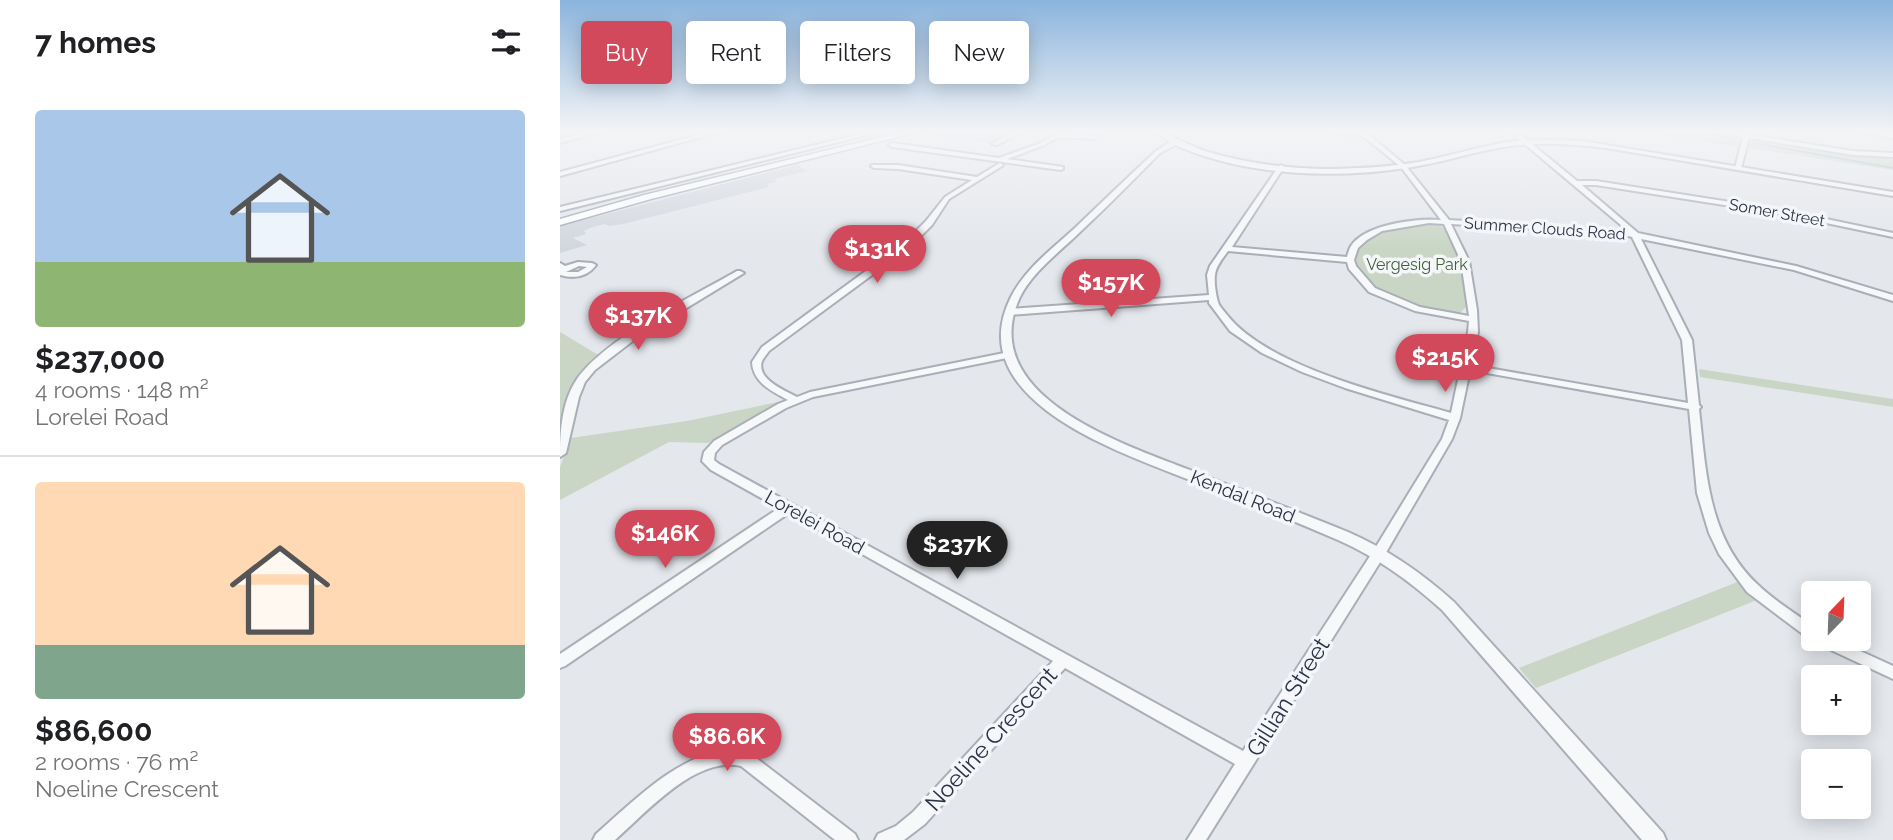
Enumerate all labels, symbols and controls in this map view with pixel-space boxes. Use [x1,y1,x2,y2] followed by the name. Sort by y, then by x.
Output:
[581,21,672,84] chip: Buy
[686,21,786,84] chip: Rent
[800,21,915,84] chip: Filters
[929,21,1029,84] chip: New
[487,23,525,61] icon: filters
[35,25,156,60] text: 7 homes
[217,155,343,281] icon: home
[1727,195,1827,230] street label: Somer Street
[1464,213,1626,244] street label: Summer Clouds Road
[828,226,926,285] pin: $131K
[844,234,910,261] text: $131K
[1366,255,1468,274] park label: Vergesig Park
[1062,260,1160,319] pin: $157K
[1078,268,1144,295] text: $157K
[589,292,687,352] pin: $137K
[604,301,672,328] text: $137K
[1396,334,1494,394] pin: $215K
[35,341,165,376] text: $237,000
[1411,343,1479,370] text: $215K
[35,376,209,403] text: 4 rooms · 148 m²
[35,403,169,430] text: Lorelei Road
[1187,465,1299,527] street label: Kendal Road
[761,486,869,558] street label: Lorelei Road
[616,510,714,570] pin: $146K
[631,519,699,546] text: $146K
[908,522,1006,581] pin: $237K
[217,527,343,653] icon: home
[923,530,991,557] text: $237K
[1801,581,1871,651] north arrow
[1801,581,1871,819] map controls
[1240,632,1335,761] street label: Gillian Street
[919,661,1062,816] street label: Noeline Crescent
[1801,665,1871,735] button: +
[35,713,152,748] text: $86,600
[670,714,784,773] pin: $86.6K
[689,722,765,749] text: $86.6K
[35,748,198,775] text: 2 rooms · 76 m²
[1801,749,1871,819] button: −
[35,775,219,802] text: Noeline Crescent

